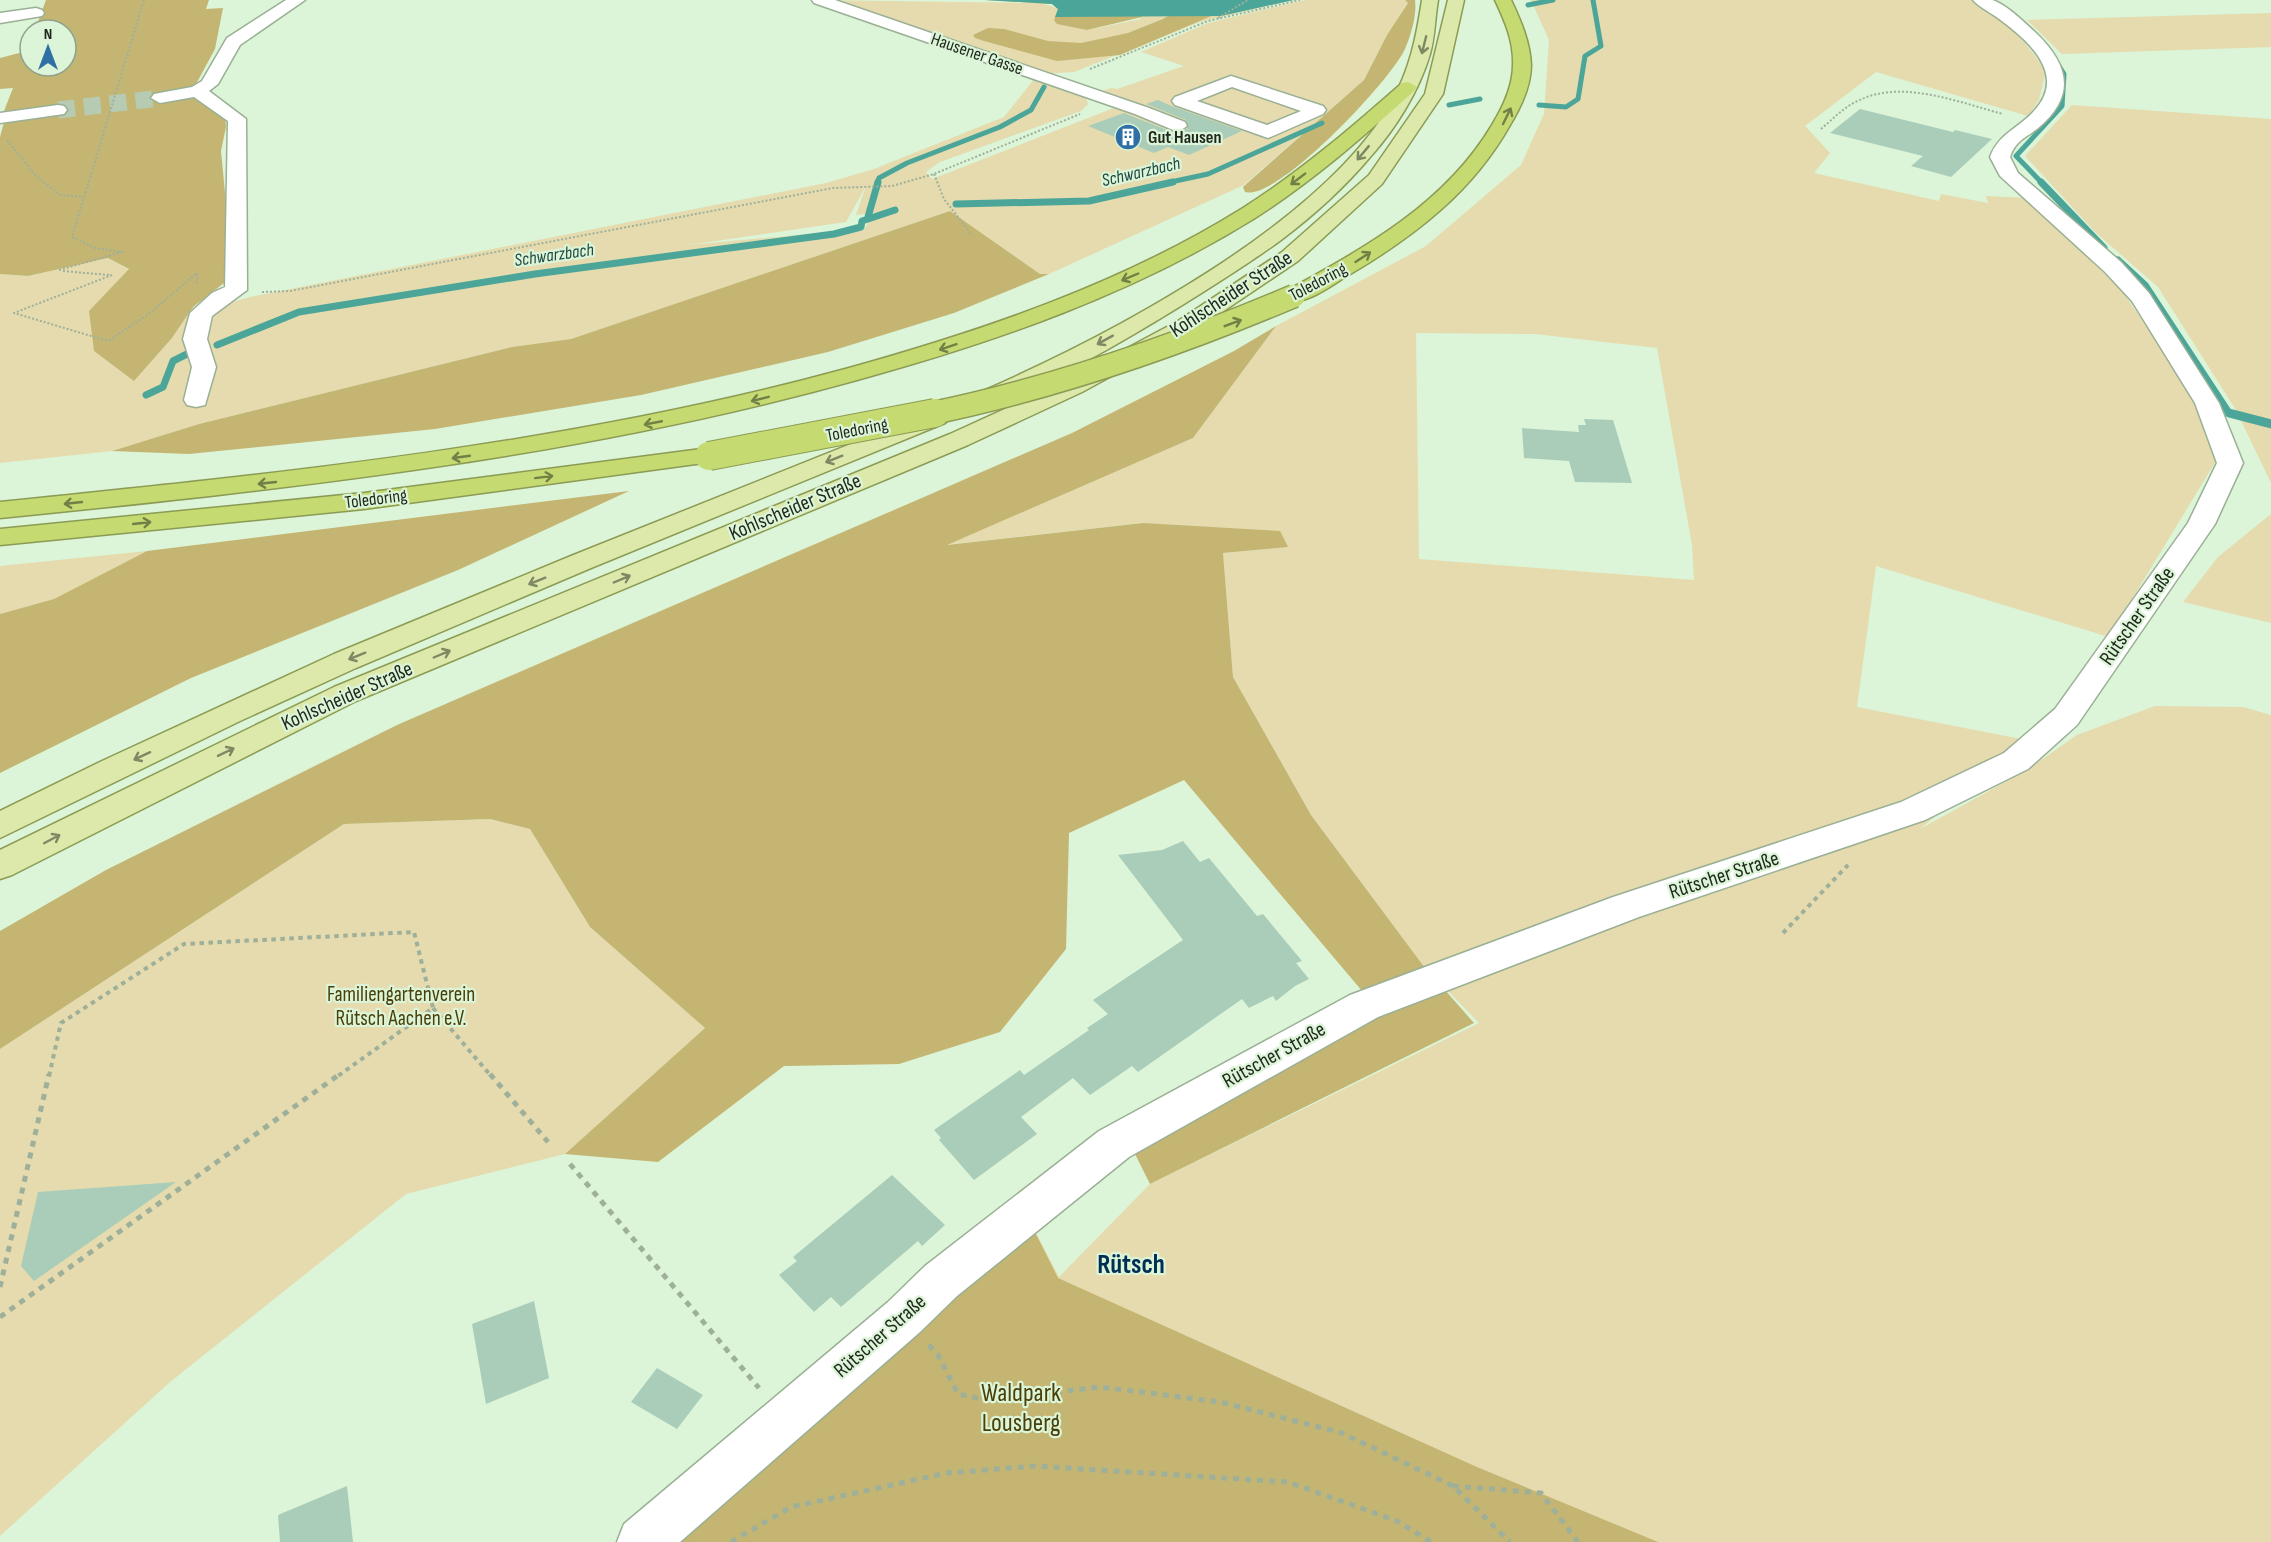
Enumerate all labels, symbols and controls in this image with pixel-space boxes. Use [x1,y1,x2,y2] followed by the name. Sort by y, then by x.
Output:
[18,18,78,78] north arrow
[44,25,52,44] text: N
[928,28,1026,80] street label: Hausener Gasse
[1417,35,1429,54] one-way arrow
[1502,107,1513,125] one-way arrow
[1113,122,1143,152] building icon: Gut Hausen
[1148,127,1222,148] place label: Gut Hausen
[1357,145,1370,161] one-way arrow
[1100,153,1183,191] water label: Schwarzbach
[1291,173,1307,186] one-way arrow
[513,239,595,271] water label: Schwarzbach
[1165,245,1297,343] street label: Kohlscheider Straße
[1355,251,1371,263] one-way arrow
[1285,258,1351,306] street label: Toledoring
[1121,272,1140,283] one-way arrow
[1223,317,1242,328] one-way arrow
[1097,334,1114,346] one-way arrow
[939,342,958,353] one-way arrow
[751,394,770,406] one-way arrow
[824,414,890,446] street label: Toledoring
[643,418,663,429] one-way arrow
[451,451,471,462] one-way arrow
[826,454,844,465] one-way arrow
[725,468,865,546] street label: Kohlscheider Straße
[534,472,554,483] one-way arrow
[258,478,278,489] one-way arrow
[344,485,408,513] street label: Toledoring
[64,498,84,509] one-way arrow
[131,517,151,528] one-way arrow
[2094,562,2180,670] street label: Rütscher Straße
[612,573,630,584] one-way arrow
[529,576,547,588] one-way arrow
[432,648,450,659] one-way arrow
[349,651,367,662] one-way arrow
[278,656,416,736] street label: Kohlscheider Straße
[217,746,235,758] one-way arrow
[134,750,152,762] one-way arrow
[42,833,60,844] one-way arrow
[1666,846,1782,904] street label: Rütscher Straße
[327,982,475,1031] park label: Familiengartenverein Rütsch Aachen e.V.
[1218,1016,1330,1094] street label: Rütscher Straße
[1097,1249,1165,1281] district label: Rütsch
[829,1289,931,1383] street label: Rütscher Straße
[981,1378,1061,1439] park label: Waldpark Lousberg

